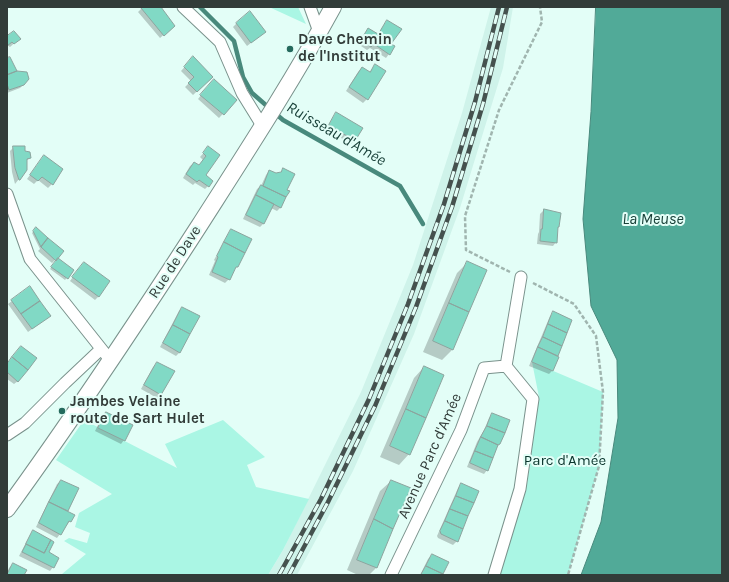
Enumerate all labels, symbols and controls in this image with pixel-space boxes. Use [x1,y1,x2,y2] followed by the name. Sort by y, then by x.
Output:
[298,31,392,66] place label: Dave Chemin de l'Institut
[285,44,295,54] marker: Dave Chemin de l'Institut
[283,98,389,170] water label: Ruisseau d'Amée
[622,209,684,229] water label: La Meuse
[145,222,205,302] street label: Rue de Dave
[394,391,466,521] street label: Avenue Parc d'Amée
[70,393,205,428] place label: Jambes Velaine route de Sart Hulet
[57,406,67,416] marker: Jambes Velaine route de Sart Hulet
[524,452,606,470] park label: Parc d'Amée

